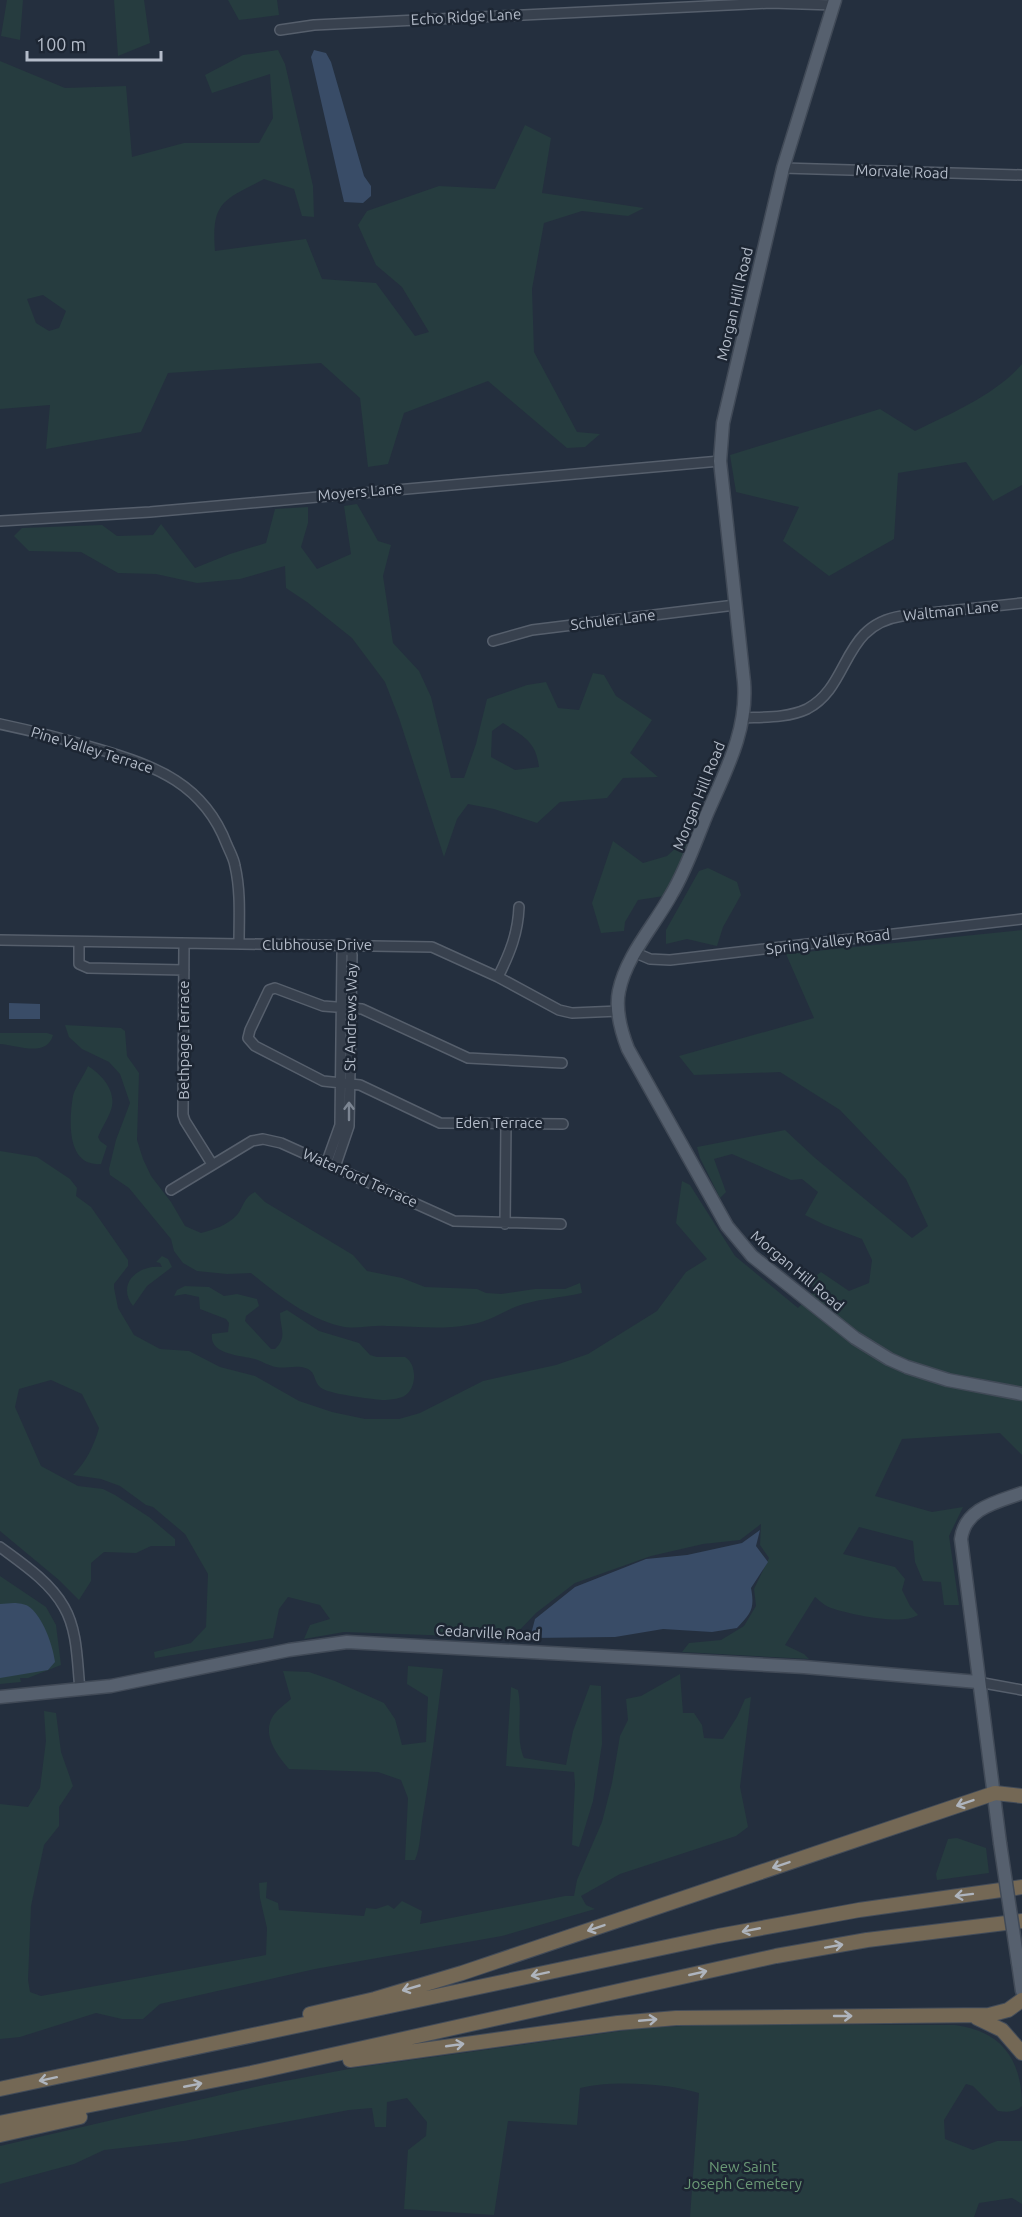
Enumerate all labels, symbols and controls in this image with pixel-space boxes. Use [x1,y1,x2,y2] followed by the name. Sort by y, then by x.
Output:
[410,5,522,28] street label: Echo Ridge Lane
[27,24,160,62] scale bar
[36,34,86,54] text: 100 m
[855,161,949,182] street label: Morvale Road
[713,246,756,362] street label: Morgan Hill Road
[317,479,403,504] street label: Moyers Lane
[902,597,1000,624] street label: Waltman Lane
[569,606,656,633] street label: Schuler Lane
[29,723,155,776] street label: Pine Valley Terrace
[669,739,728,853] street label: Morgan Hill Road
[765,925,891,958] street label: Spring Valley Road
[262,936,372,953] street label: Clubhouse Drive
[341,963,360,1071] street label: St Andrews Way
[175,980,192,1100] street label: Bethpage Terrace
[343,1102,355,1122] one-way arrow
[455,1114,543,1131] street label: Eden Terrace
[300,1145,420,1210] street label: Waterford Terrace
[748,1227,847,1314] street label: Morgan Hill Road
[435,1621,541,1644] street label: Cedarville Road
[956,1798,975,1809] one-way arrow
[772,1861,791,1872] one-way arrow
[955,1889,974,1900] one-way arrow
[587,1923,606,1934] one-way arrow
[742,1925,761,1936] one-way arrow
[823,1940,843,1951] one-way arrow
[688,1967,707,1979] one-way arrow
[530,1969,550,1980] one-way arrow
[402,1983,421,1994] one-way arrow
[833,2010,853,2022] one-way arrow
[638,2014,658,2025] one-way arrow
[444,2039,464,2050] one-way arrow
[38,2074,58,2085] one-way arrow
[182,2079,202,2090] one-way arrow
[684,2158,802,2192] park label: New Saint Joseph Cemetery

